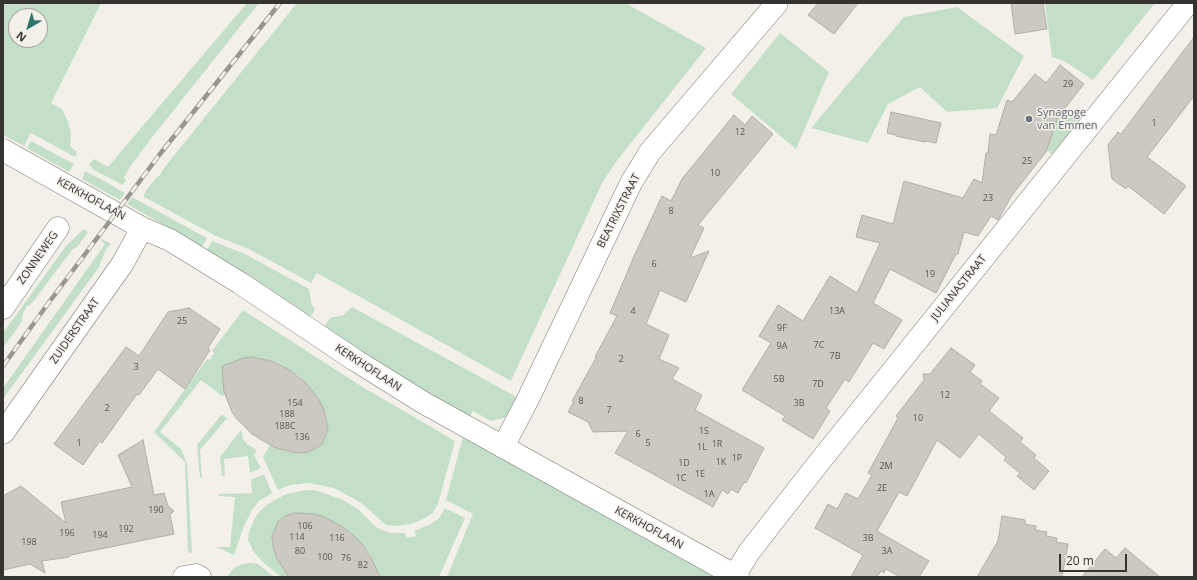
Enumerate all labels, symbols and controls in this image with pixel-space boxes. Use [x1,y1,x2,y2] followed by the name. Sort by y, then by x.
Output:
[8,8,48,48] north arrow
[13,28,29,46] text: N
[1063,79,1073,89] house number: 29
[1037,106,1098,132] place label: Synagoge van Emmen
[1024,114,1034,124] marker: Synagoge van Emmen
[1151,118,1157,128] house number: 1
[735,127,745,137] house number: 12
[1022,156,1032,166] house number: 25
[710,168,720,178] house number: 10
[595,172,643,250] street label: BEATRIXSTRAAT
[54,175,128,223] street label: KERKHOFLAAN
[983,193,993,203] house number: 23
[668,206,674,216] house number: 8
[15,229,61,287] street label: ZONNEWEG
[928,252,990,324] street label: JULIANASTRAAT
[651,259,657,269] house number: 6
[925,269,935,279] house number: 19
[47,296,103,366] street label: ZUIDERSTRAAT
[630,306,636,316] house number: 4
[829,306,845,316] house number: 13A
[177,316,187,326] house number: 25
[777,323,787,333] house number: 9F
[814,340,824,350] house number: 7C
[777,341,787,351] house number: 9A
[332,342,404,394] street label: KERKHOFLAAN
[830,351,840,361] house number: 7B
[618,354,624,364] house number: 2
[133,362,139,372] house number: 3
[774,374,784,384] house number: 5B
[812,379,824,389] house number: 7D
[940,390,950,400] house number: 12
[578,396,584,406] house number: 8
[287,398,303,408] house number: 154
[794,398,804,408] house number: 3B
[104,403,110,413] house number: 2
[606,405,612,415] house number: 7
[279,409,295,419] house number: 188
[913,413,923,423] house number: 10
[274,421,296,431] house number: 188C
[699,426,709,436] house number: 1S
[635,429,641,439] house number: 6
[294,432,310,442] house number: 136
[76,438,82,448] house number: 1
[645,438,651,448] house number: 5
[712,439,722,449] house number: 1R
[697,442,707,452] house number: 1L
[732,453,742,463] house number: 1P
[716,457,726,467] house number: 1K
[678,458,690,468] house number: 1D
[879,461,893,471] house number: 2M
[695,469,705,479] house number: 1E
[676,473,686,483] house number: 1C
[877,483,887,493] house number: 2E
[704,489,714,499] house number: 1A
[612,504,686,552] street label: KERKHOFLAAN
[148,505,164,515] house number: 190
[297,521,313,531] house number: 106
[118,524,134,534] house number: 192
[59,528,75,538] house number: 196
[92,530,108,540] house number: 194
[289,532,305,542] house number: 114
[329,533,345,543] house number: 116
[863,533,873,543] house number: 3B
[21,537,37,547] house number: 198
[295,546,305,556] house number: 80
[882,546,892,556] house number: 3A
[1061,546,1129,572] scale bar
[317,552,333,562] house number: 100
[1066,552,1094,569] text: 20 m
[341,553,351,563] house number: 76
[358,560,368,570] house number: 82

